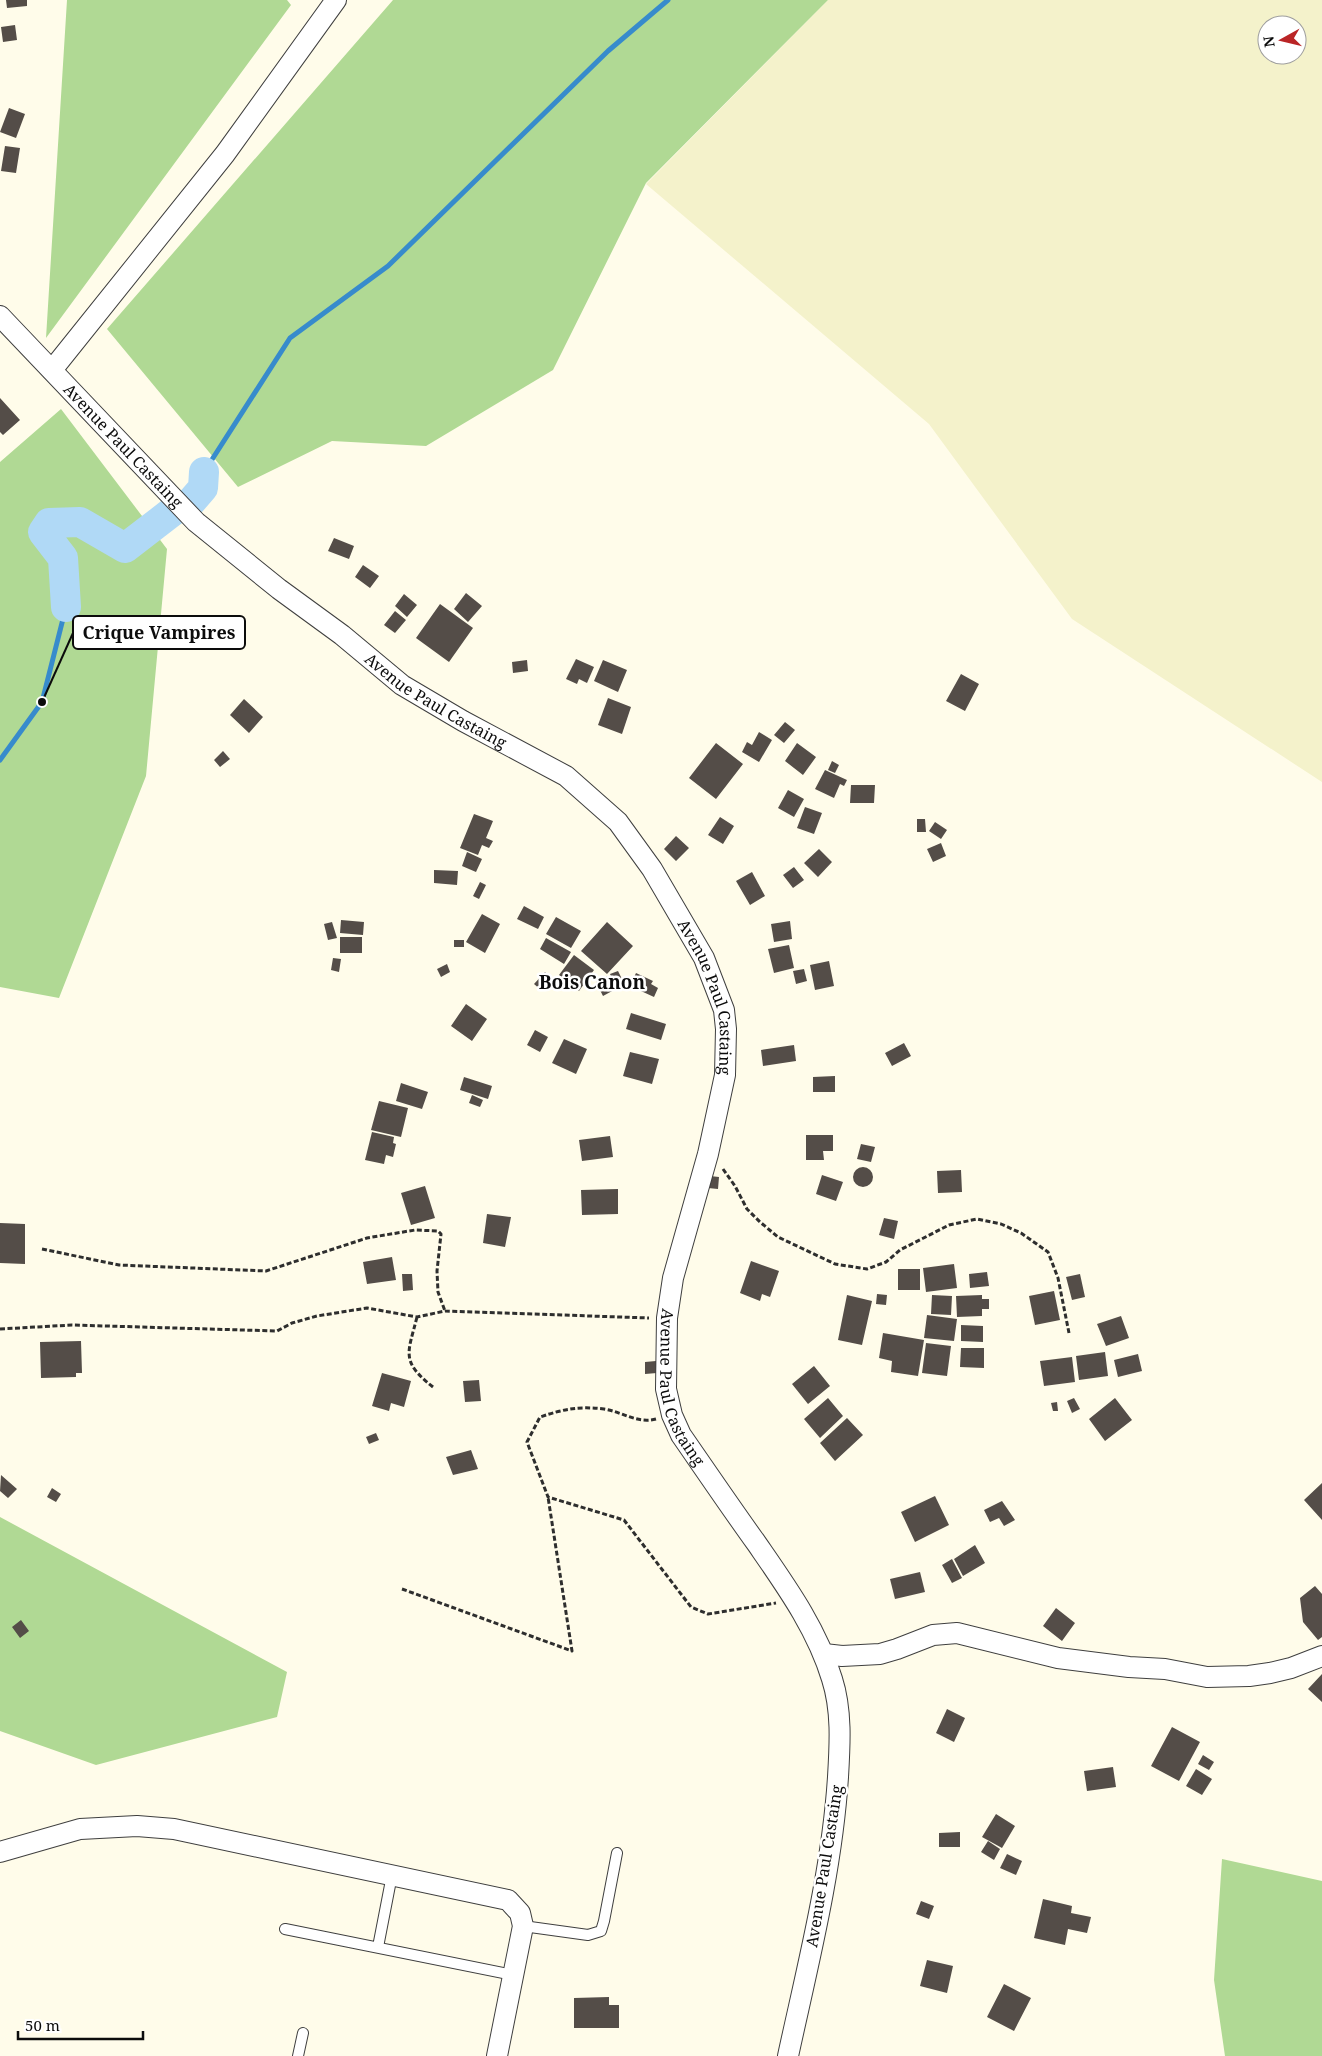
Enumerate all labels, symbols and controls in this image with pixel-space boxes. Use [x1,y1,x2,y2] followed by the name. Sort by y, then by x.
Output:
[1257,15,1307,65] north arrow
[1258,35,1279,49] text: N
[59,379,188,513] street label: Avenue Paul Castaing
[73,616,245,649] callout: Crique Vampires
[83,620,236,644] text: Crique Vampires
[360,648,511,754] street label: Avenue Paul Castaing
[673,915,737,1076] street label: Avenue Paul Castaing
[539,969,645,995] district label: Bois Canon
[655,1307,710,1471] street label: Avenue Paul Castaing
[800,1783,848,1949] street label: Avenue Paul Castaing
[18,2008,142,2040] scale bar
[25,2015,60,2035] text: 50 m

